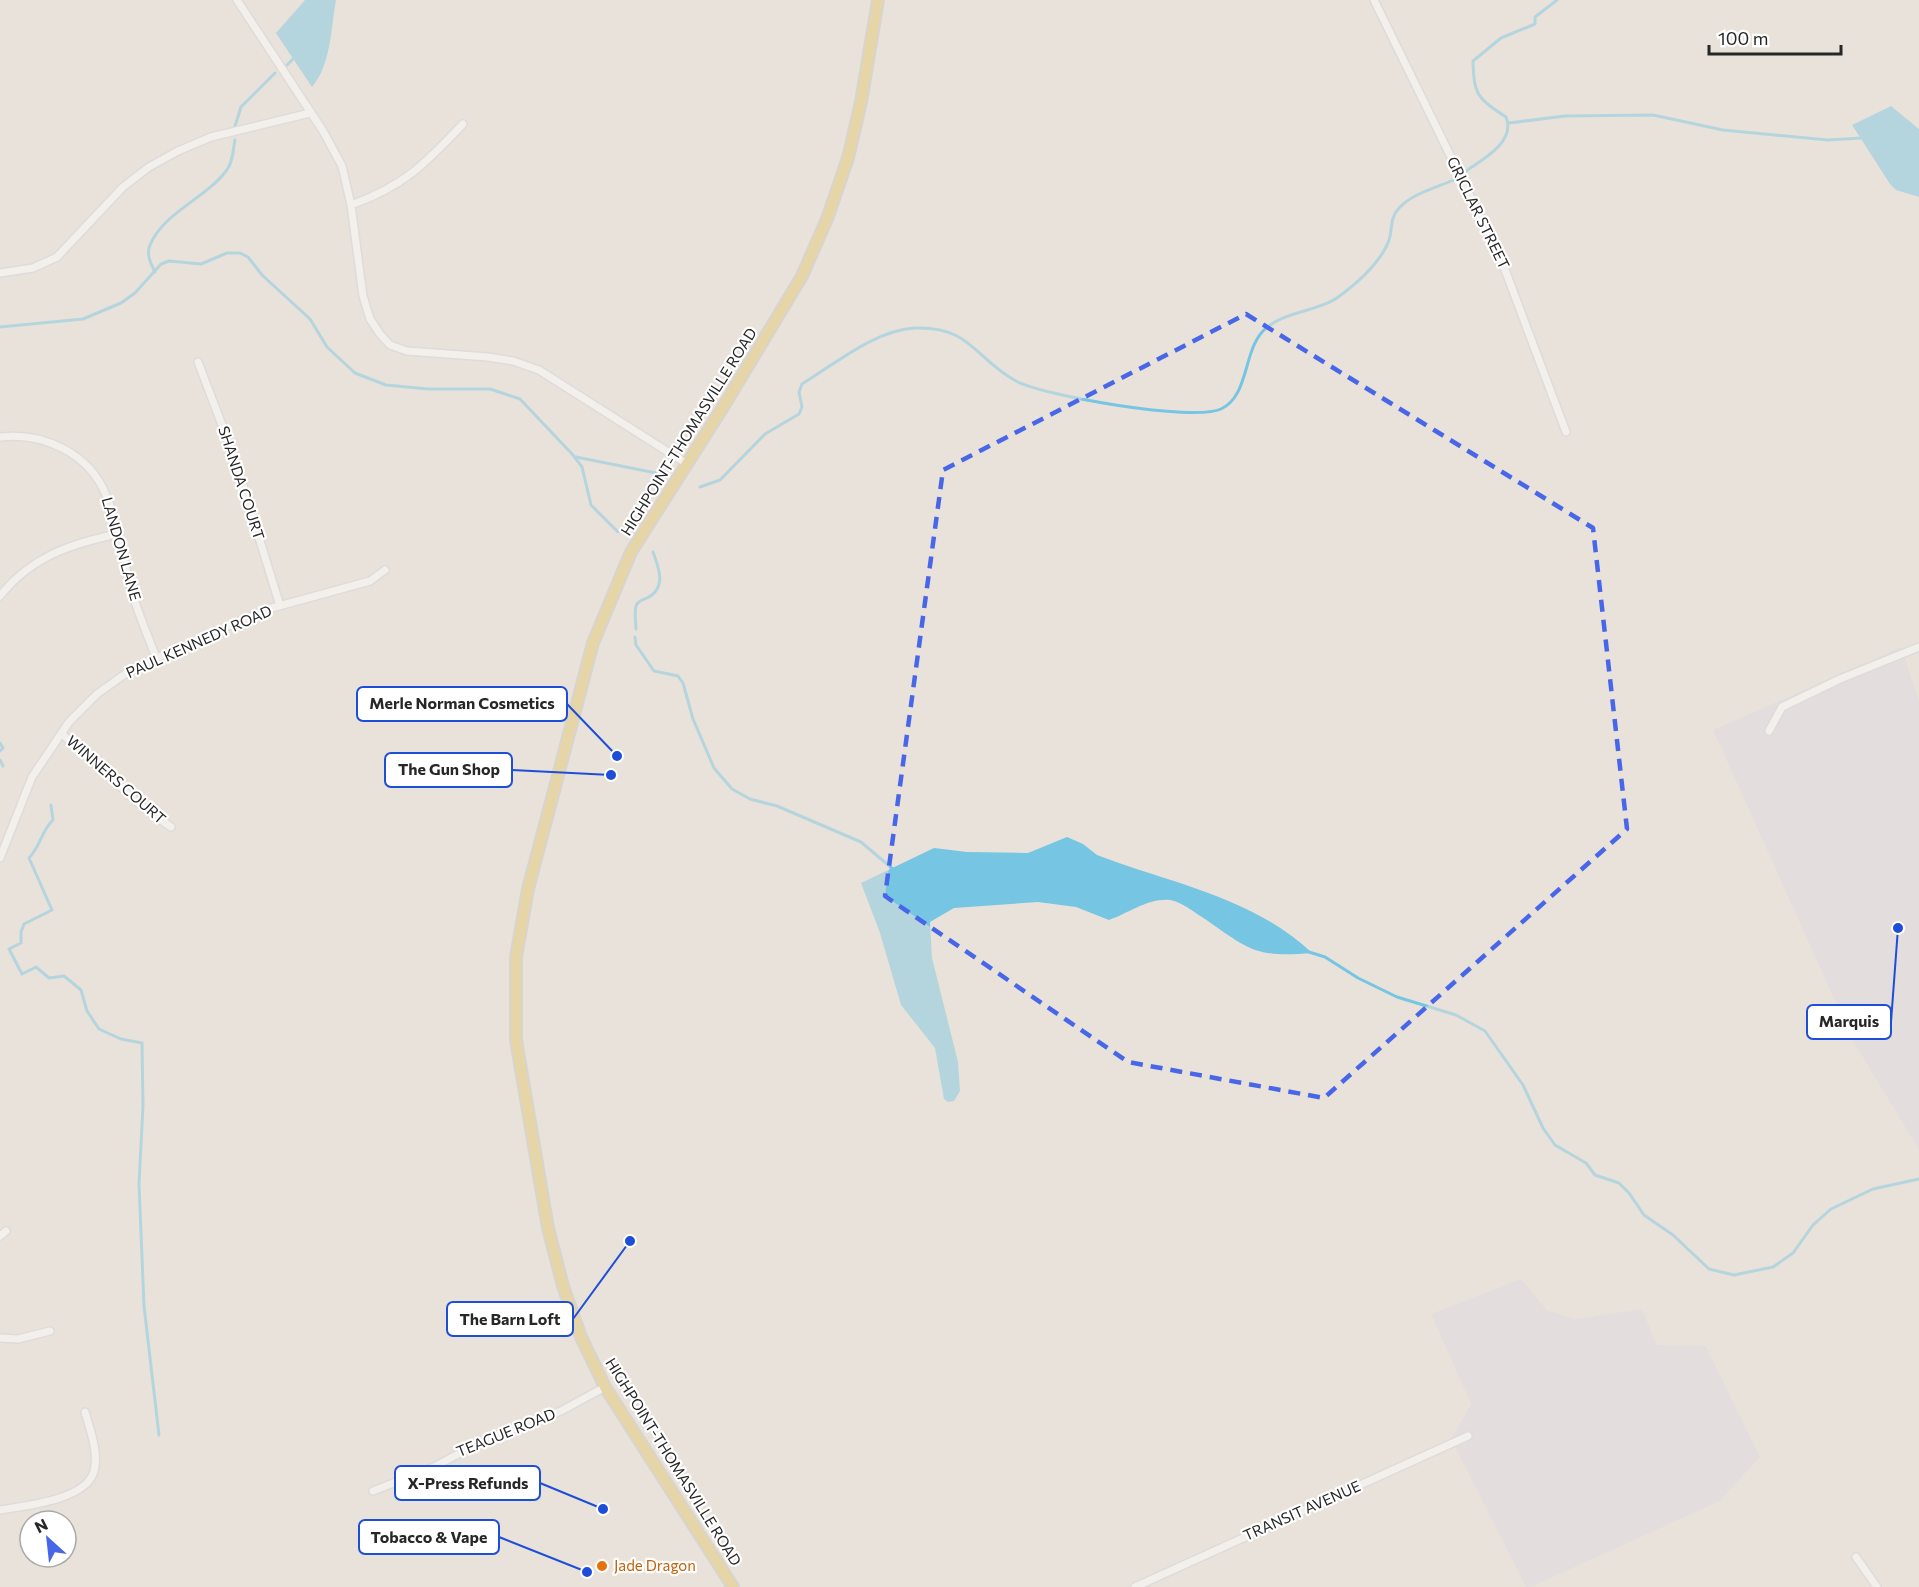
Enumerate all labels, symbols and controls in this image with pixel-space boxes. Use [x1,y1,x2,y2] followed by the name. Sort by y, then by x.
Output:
[1709,18,1841,56] scale bar
[1718,27,1768,49] text: 100 m
[1444,153,1514,272] street label: GRICLAR STREET
[617,324,760,539] street label: HIGHPOINT-THOMASVILLE ROAD
[215,424,269,542] street label: SHANDA COURT
[99,495,145,603] street label: LANDON LANE
[123,601,274,681] street label: PAUL KENNEDY ROAD
[357,687,567,721] callout: Merle Norman Cosmetics
[369,693,555,712] text: Merle Norman Cosmetics
[63,731,170,827] street label: WINNERS COURT
[385,753,512,787] callout: The Gun Shop
[398,759,500,778] text: The Gun Shop
[1807,1005,1891,1039] callout: Marquis
[1819,1011,1879,1030] text: Marquis
[447,1302,573,1336] callout: The Barn Loft
[459,1309,561,1328] text: The Barn Loft
[602,1354,745,1569] street label: HIGHPOINT-THOMASVILLE ROAD
[453,1404,558,1460] street label: TEAGUE ROAD
[395,1466,540,1500] callout: X-Press Refunds
[408,1473,528,1492] text: X-Press Refunds
[1240,1476,1363,1544] street label: TRANSIT AVENUE
[18,1509,78,1569] north arrow
[31,1514,51,1536] text: N
[359,1520,499,1554] callout: Tobacco & Vape
[371,1527,487,1546] text: Tobacco & Vape
[614,1556,696,1574] place label: Jade Dragon
[595,1559,609,1573] marker: Jade Dragon

